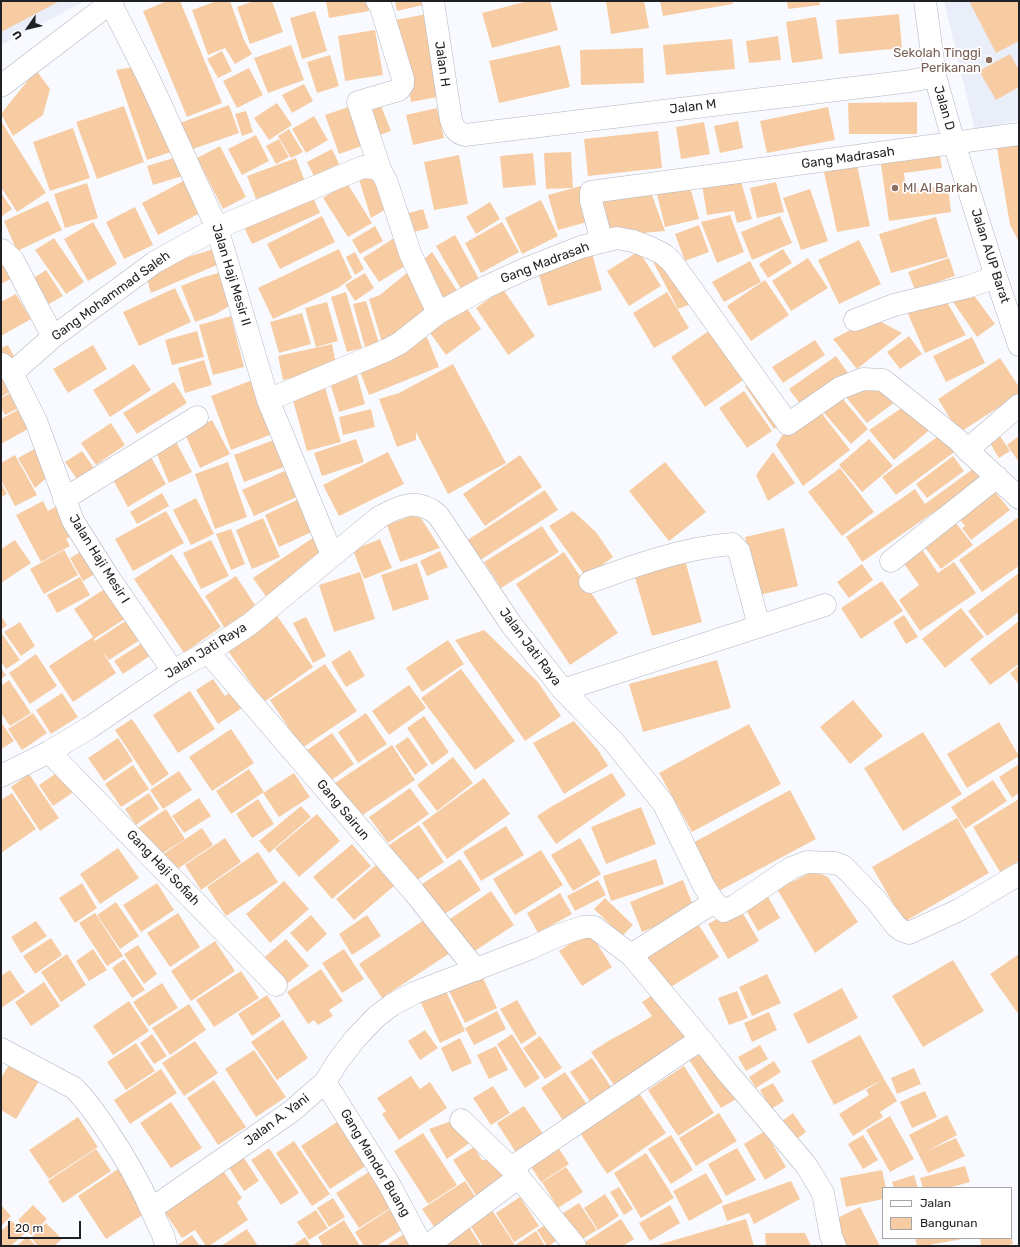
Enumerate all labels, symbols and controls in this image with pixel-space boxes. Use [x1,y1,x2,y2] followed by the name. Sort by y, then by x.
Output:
[8,8,48,48] north arrow
[10,28,25,42] text: U
[431,40,453,88] street label: Jalan H
[893,45,981,76] place label: Sekolah Tinggi Perikanan
[984,55,994,65] marker: Sekolah Tinggi Perikanan
[930,84,958,132] street label: Jalan D
[669,96,717,118] street label: Jalan M
[800,144,896,172] street label: Gang Madrasah
[903,180,978,196] place label: MI Al Barkah
[890,183,900,193] marker: MI Al Barkah
[967,207,1013,305] street label: Jalan AUP Barat
[208,222,254,328] street label: Jalan Haji Mesir II
[498,239,592,287] street label: Gang Madrasah
[49,248,173,344] street label: Gang Mohammad Saleh
[65,512,133,606] street label: Jalan Haji Mesir I
[496,605,564,689] street label: Jalan Jati Raya
[162,620,250,682] street label: Jalan Jati Raya
[313,777,373,843] street label: Gang Sairun
[123,827,203,909] street label: Gang Haji Sofiah
[241,1091,313,1149] street label: Jalan A. Yani
[337,1106,413,1220] street label: Gang Mandor Buang
[882,1187,1012,1239] legend
[920,1196,951,1210] text: Jalan
[10,1213,83,1239] scale bar
[920,1216,977,1230] text: Bangunan
[15,1221,43,1235] text: 20 m

